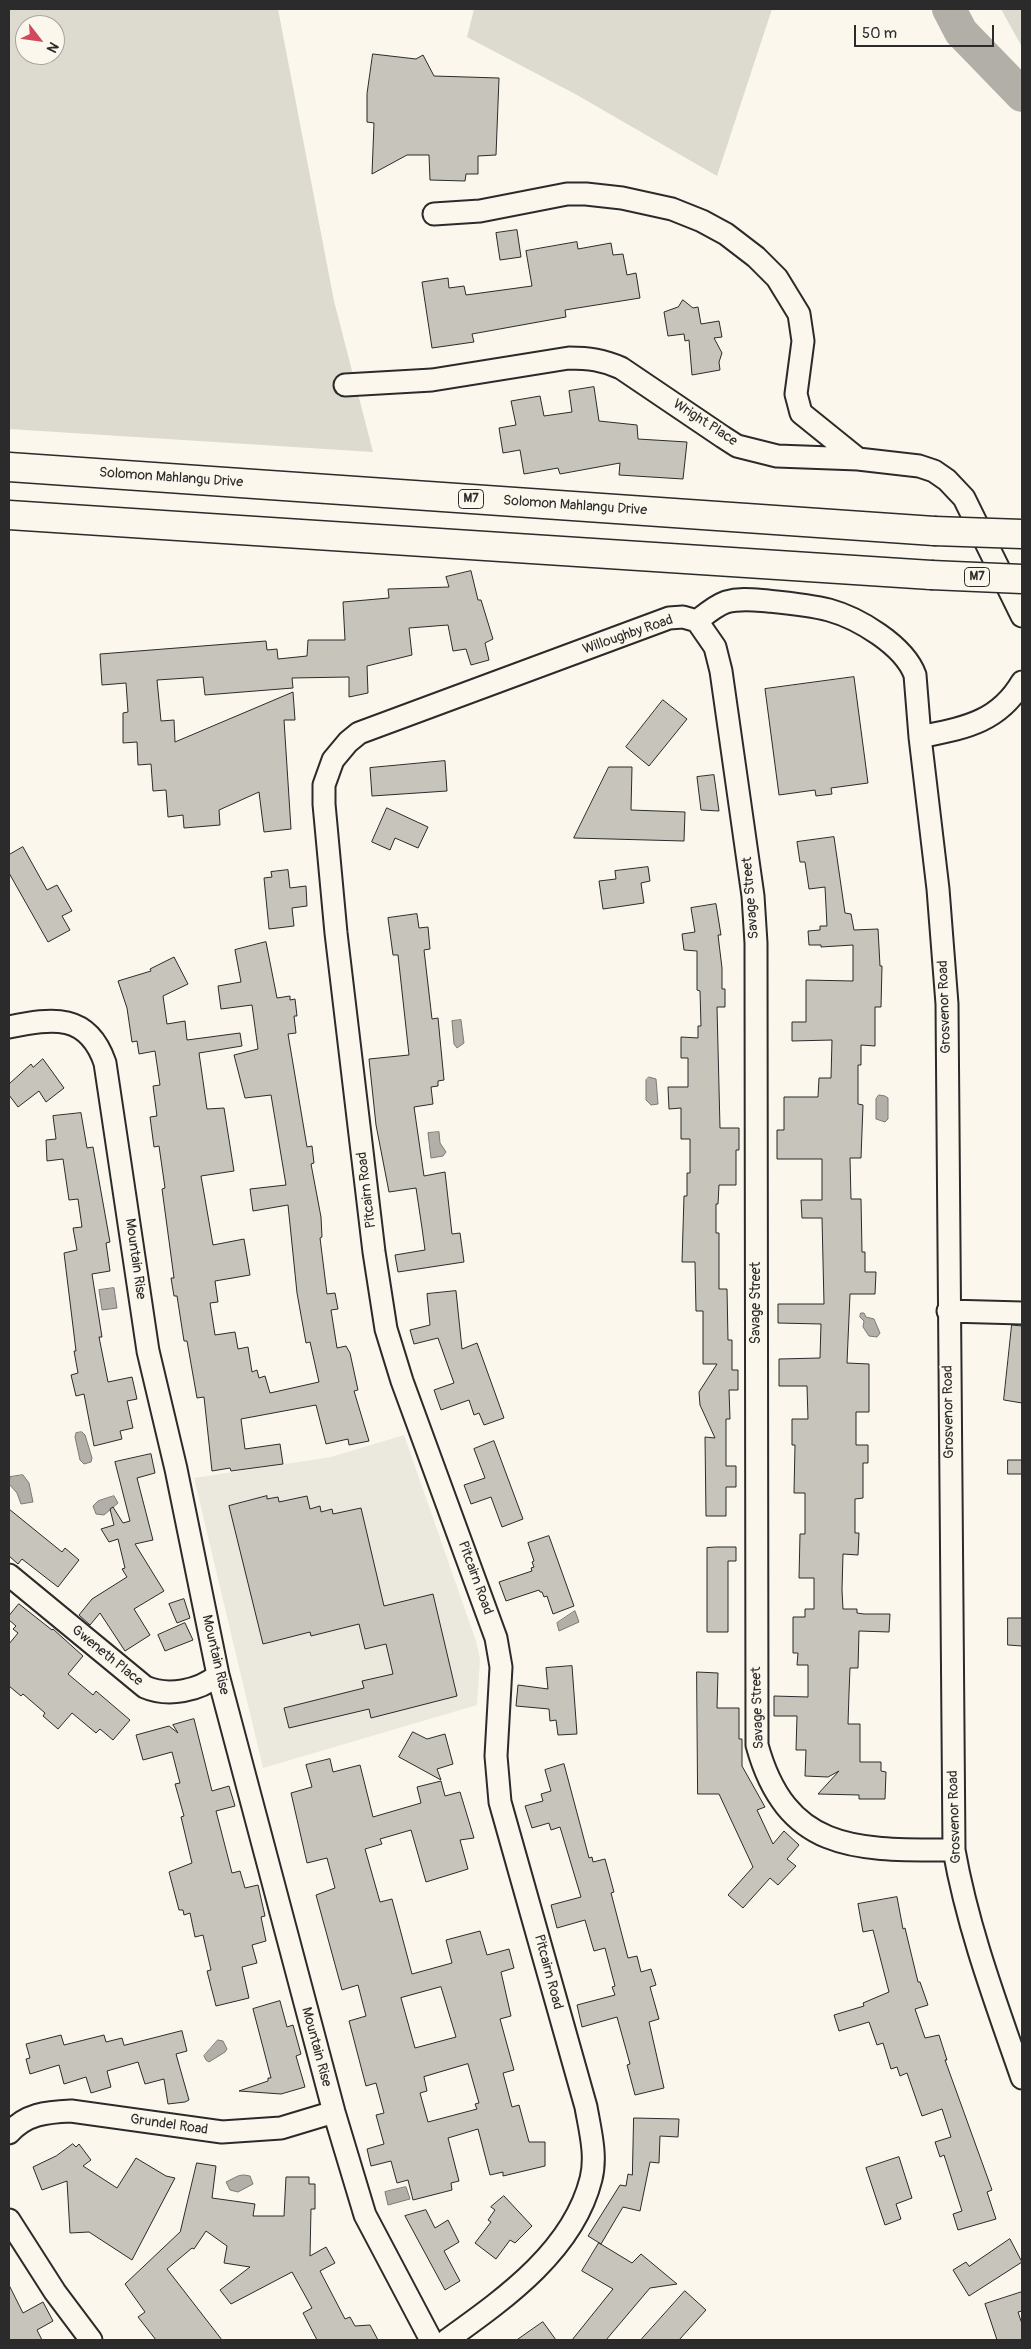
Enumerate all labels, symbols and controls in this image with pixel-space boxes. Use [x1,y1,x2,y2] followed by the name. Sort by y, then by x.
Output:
[15,15,65,65] north arrow
[856,15,996,47] scale bar
[862,24,897,43] text: 50 m
[43,39,62,56] text: N
[670,396,740,450] street label: Wright Place
[98,465,244,491] street label: Solomon Mahlangu Drive
[458,489,484,508] road number: M7
[502,493,648,519] street label: Solomon Mahlangu Drive
[964,568,990,586] road number: M7
[581,612,675,658] street label: Willoughby Road
[739,856,763,940] street label: Savage Street
[935,960,955,1054] street label: Grosvenor Road
[354,1151,380,1229] street label: Pitcairn Road
[121,1217,149,1301] street label: Mountain Rise
[748,1262,764,1344] street label: Savage Street
[940,1365,958,1459] street label: Grosvenor Road
[454,1539,496,1617] street label: Pitcairn Road
[198,1613,232,1697] street label: Mountain Rise
[68,1622,146,1690] street label: Gweneth Place
[748,1667,768,1749] street label: Savage Street
[945,1770,965,1864] street label: Grosvenor Road
[530,1933,566,2011] street label: Pitcairn Road
[297,2005,335,2089] street label: Mountain Rise
[129,2111,209,2139] street label: Grundel Road

